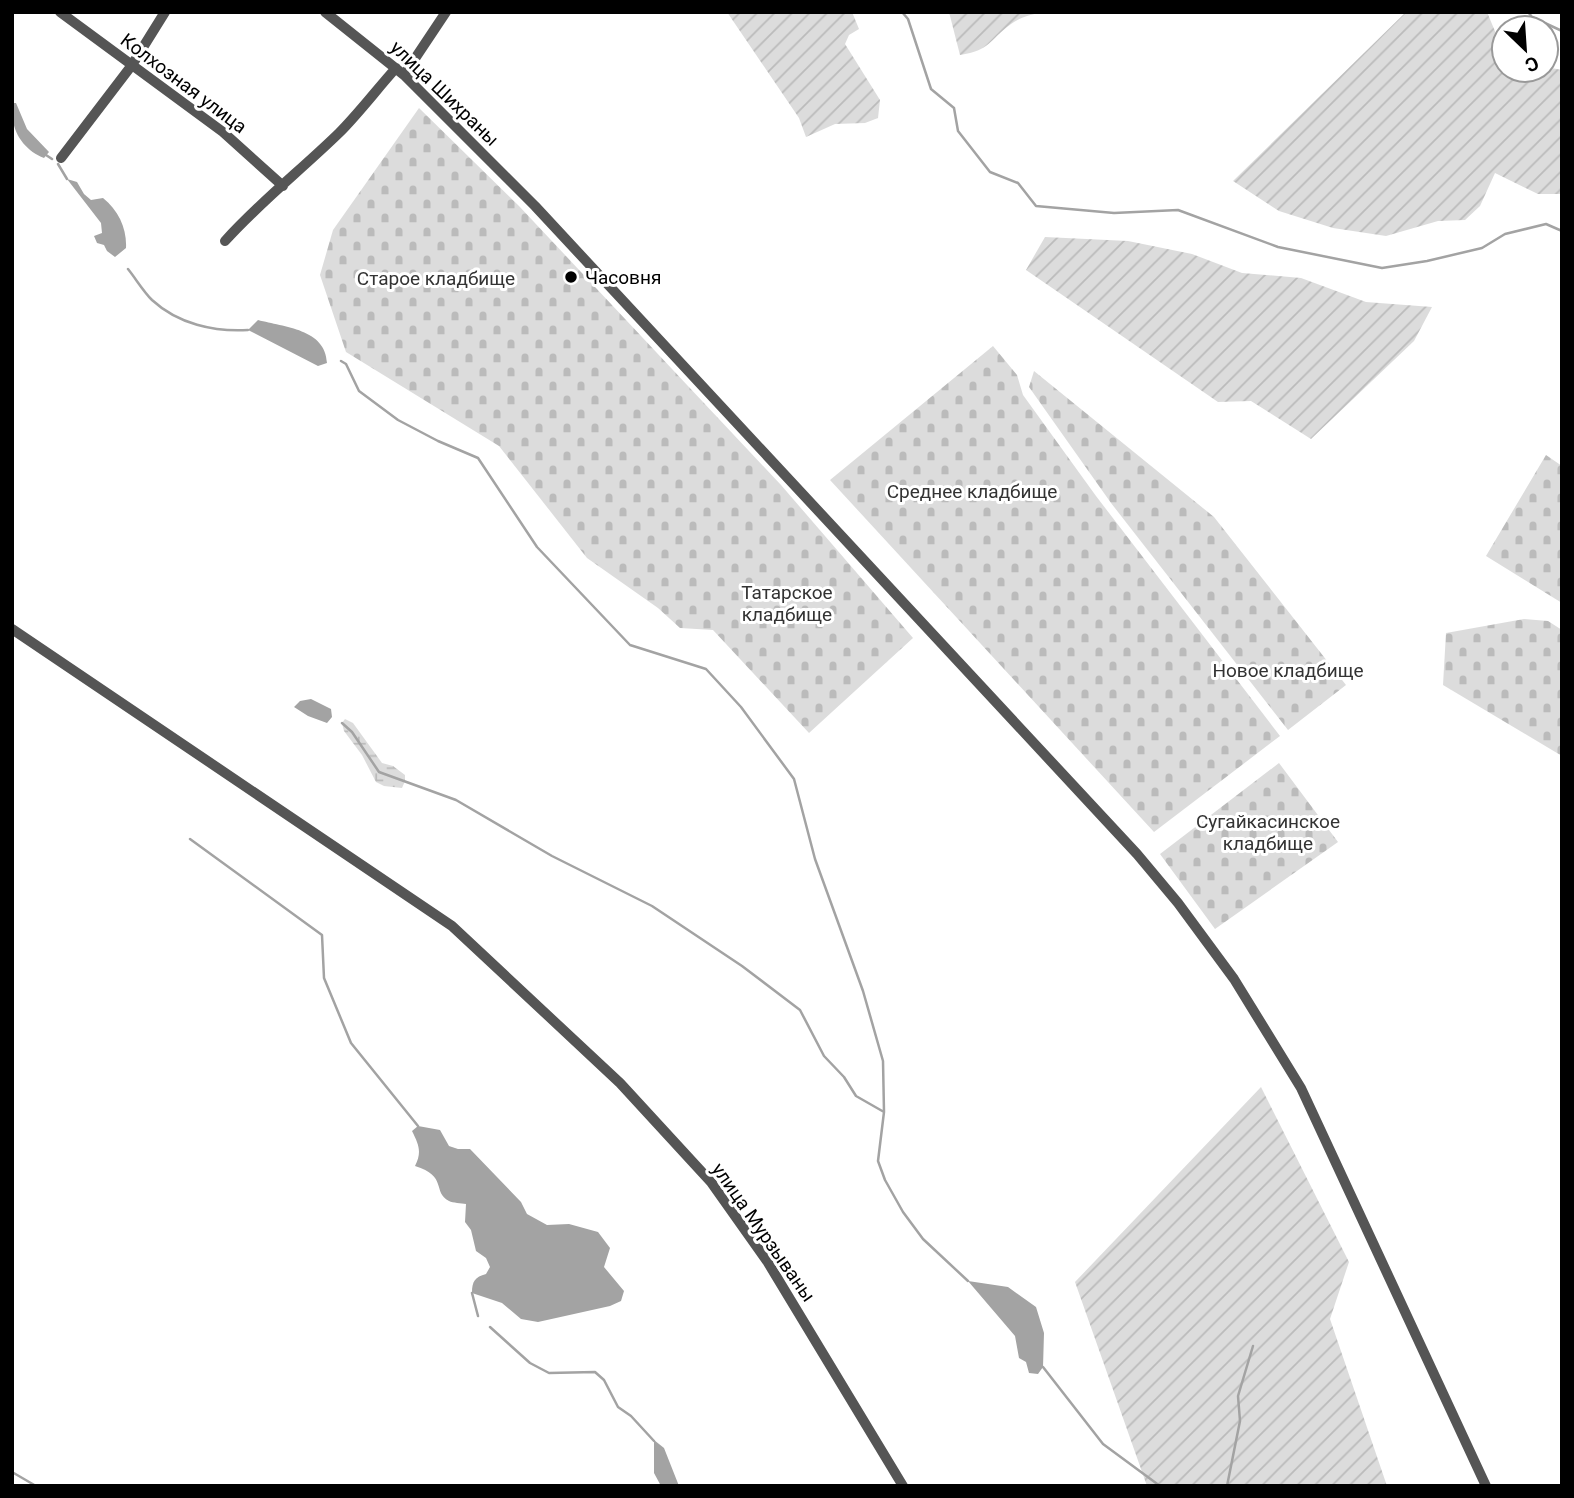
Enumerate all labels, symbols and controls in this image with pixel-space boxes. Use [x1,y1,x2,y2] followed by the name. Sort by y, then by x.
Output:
[1490,14,1560,84] north arrow
[116,28,251,138] street label: Колхозная улица
[386,36,504,151] street label: улица Шихраны
[1521,51,1542,77] text: С
[585,266,661,289] place label: Часовня
[357,267,515,290] park label: Старое кладбище
[563,269,579,285] marker: Часовня
[887,480,1057,503] park label: Среднее кладбище
[741,581,833,626] park label: Татарское кладбище
[1212,659,1364,682] park label: Новое кладбище
[1196,810,1340,855] park label: Сугайкасинское кладбище
[707,1158,820,1306] street label: улица Мурзываны

